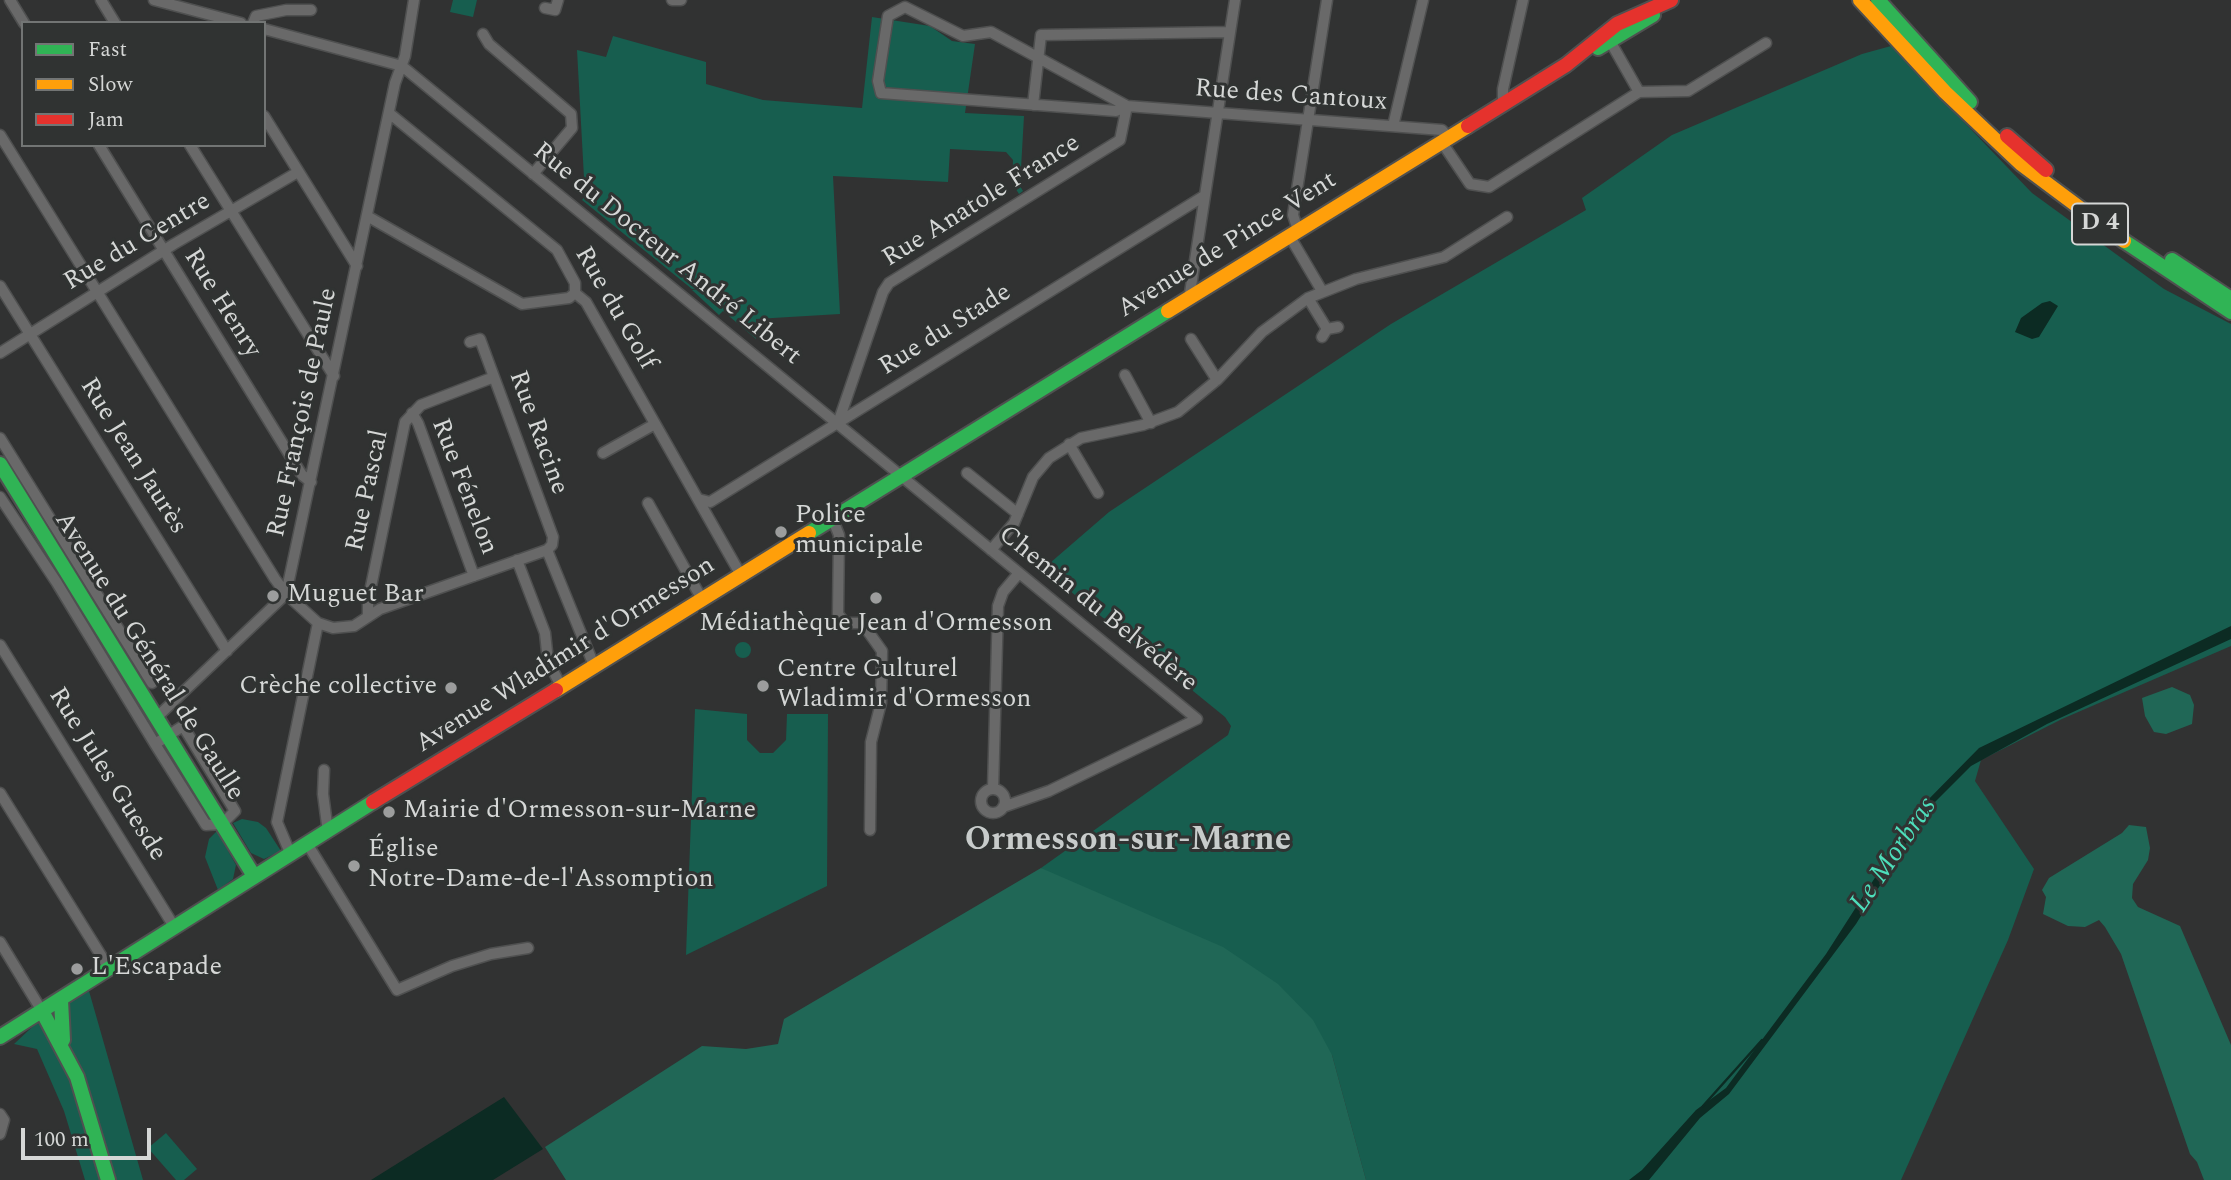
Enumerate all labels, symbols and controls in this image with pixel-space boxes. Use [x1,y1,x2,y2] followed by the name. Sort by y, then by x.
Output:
[21,21,266,147] legend
[88,34,127,66] text: Fast
[88,69,132,101] text: Slow
[1194,75,1388,119] street label: Rue des Cantoux
[88,104,124,136] text: Jam
[878,129,1086,275] street label: Rue Anatole France
[525,137,807,373] street label: Rue du Docteur André Libert
[1113,166,1343,326] street label: Avenue de Pince Vent
[59,187,217,299] street label: Rue du Centre
[2072,204,2128,244] road number: D 4
[566,242,662,376] street label: Rue du Golf
[175,244,267,364] street label: Rue Henry
[874,278,1018,384] street label: Rue du Stade
[262,286,346,540] street label: Rue François de Paule
[500,367,574,499] street label: Rue Racine
[72,373,192,541] street label: Rue Jean Jaurès
[423,415,503,559] street label: Rue Fénelon
[341,427,397,555] street label: Rue Pascal
[795,501,923,562] place label: Police municipale
[46,507,250,807] street label: Avenue du Général de Gaulle
[991,520,1203,700] street label: Chemin du Belvédère
[773,524,789,540] marker: Police municipale
[411,551,721,761] street label: Avenue Wladimir d'Ormesson
[287,580,424,612] place label: Muguet Bar
[265,588,281,604] marker: Muguet Bar
[868,590,884,606] marker: Médiathèque Jean d'Ormesson
[699,609,1053,641] place label: Médiathèque Jean d'Ormesson
[777,655,1031,716] place label: Centre Culturel Wladimir d'Ormesson
[239,672,437,704] place label: Crèche collective
[755,678,771,694] marker: Centre Culturel Wladimir d'Ormesson
[443,680,459,696] marker: Crèche collective
[40,682,172,868] street label: Rue Jules Guesde
[1844,792,1946,920] water label: Le Morbras
[403,796,756,828] place label: Mairie d'Ormesson-sur-Marne
[381,804,397,820] marker: Mairie d'Ormesson-sur-Marne
[965,823,1291,863] district label: Ormesson-sur-Marne
[368,835,714,896] place label: Église Notre-Dame-de-l'Assomption
[346,858,362,874] marker: Église Notre-Dame-de-l'Assomption
[91,953,222,985] place label: L'Escapade
[69,961,85,977] marker: L'Escapade
[24,1114,154,1158] scale bar
[34,1124,89,1156] text: 100 m

